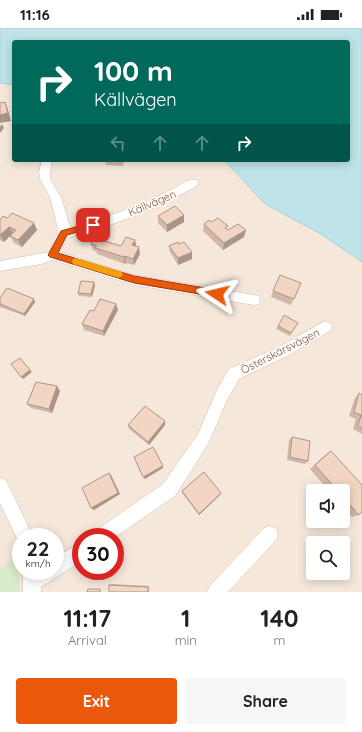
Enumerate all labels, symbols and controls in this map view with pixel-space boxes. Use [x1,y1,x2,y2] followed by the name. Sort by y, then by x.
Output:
[20,5,50,24] text: 11:16
[94,53,173,88] text: 100 m
[28,56,80,108] icon: right
[94,88,177,111] text: Källvägen
[107,132,129,154] icon: left
[149,132,171,154] icon: ahead
[191,132,213,154] icon: ahead
[233,132,255,154] icon: right
[126,187,178,219] street label: Källvägen
[76,208,110,242] pin
[82,214,104,236] icon: arrive
[196,273,238,315] position arrow
[238,325,322,377] street label: Österskärsvägen
[306,484,350,580] map controls
[306,484,350,528] button: sound
[72,528,124,580] speed limit sign: 30
[27,536,49,561] text: 22
[306,536,350,580] button: search
[25,557,51,570] text: km/h
[63,603,111,633] text: 11:17
[181,603,190,633] text: 1
[260,603,299,633] text: 140
[68,632,107,648] text: Arrival
[175,632,197,648] text: min
[273,632,285,648] text: m
[16,678,177,724] button: Exit
[185,678,346,724] button: Share

